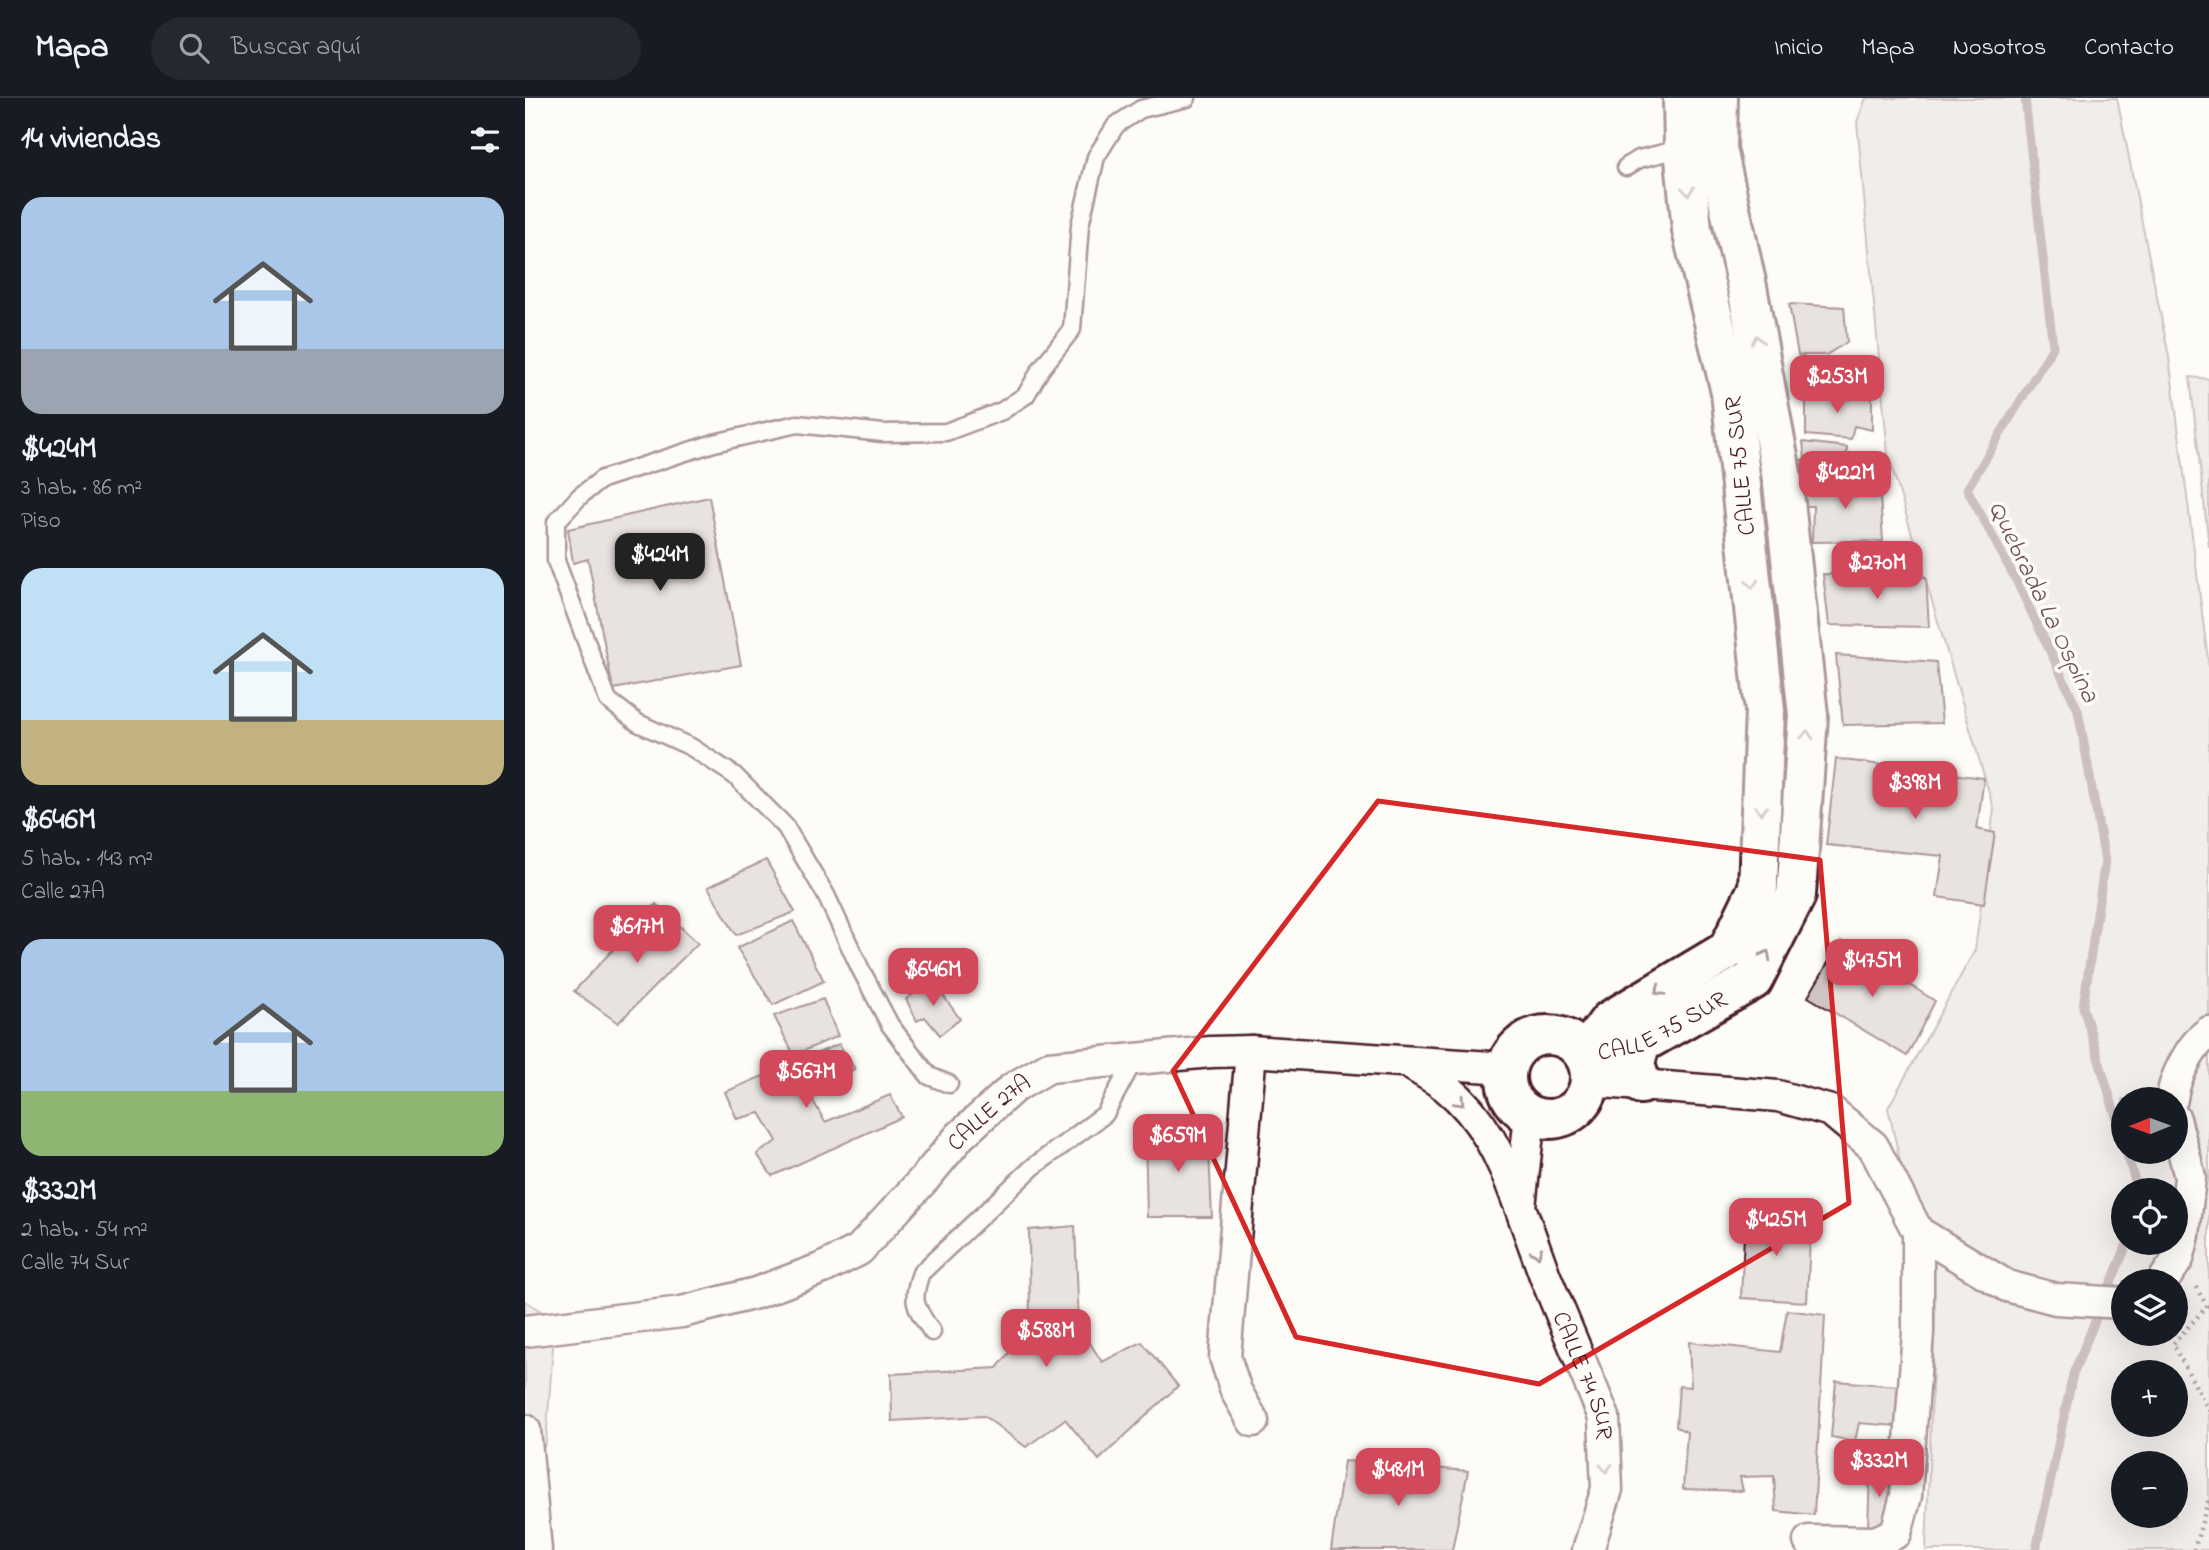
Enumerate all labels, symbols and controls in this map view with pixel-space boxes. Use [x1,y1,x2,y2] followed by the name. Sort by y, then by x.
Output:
[151,17,641,80] search box
[35,24,109,72] text: Mapa
[175,29,213,67] icon: search
[231,29,361,67] text: Buscar aquí
[1774,31,1823,66] text: Inicio
[1861,31,1915,66] text: Mapa
[1953,31,2046,66] text: Nosotros
[2084,31,2174,66] text: Contacto
[21,118,161,162] text: 14 viviendas
[466,121,504,159] icon: filters
[1680,185,1695,196] one-way arrow
[200,243,326,369] icon: home
[1750,334,1765,345] one-way arrow
[1788,356,1886,415] pin: $253M
[1806,361,1868,394] text: $253M
[1717,394,1766,537] street label: CALLE 75 SUR
[21,428,97,472] text: $424M
[1796,452,1894,511] pin: $422M
[1815,457,1875,490] text: $422M
[21,472,142,505] text: 3 hab. · 86 m²
[1977,495,2108,711] water label: Quebrada La Ospina
[21,505,61,538] text: Piso
[611,533,709,593] pin: $424M
[631,539,689,572] text: $424M
[1828,542,1926,601] pin: $270M
[1848,547,1906,580] text: $270M
[1744,578,1759,589] one-way arrow
[200,614,326,740] icon: home
[1799,729,1814,740] one-way arrow
[1866,762,1964,821] pin: $398M
[1889,767,1941,800] text: $398M
[21,799,96,843] text: $646M
[1754,805,1769,816] one-way arrow
[21,843,153,876] text: 5 hab. · 143 m²
[21,876,105,909] text: Calle 27A
[588,906,686,965] pin: $617M
[610,911,664,944] text: $617M
[1823,940,1921,999] pin: $475M
[1842,945,1902,978] text: $475M
[884,948,982,1008] pin: $646M
[1758,950,1772,962] one-way arrow
[904,954,962,987] text: $646M
[1595,983,1735,1072] street label: CALLE 75 SUR
[1653,983,1666,996] one-way arrow
[200,985,326,1111] icon: home
[757,1051,855,1110] pin: $567M
[776,1056,836,1089] text: $567M
[939,1066,1038,1160] street label: CALLE 27A
[2111,1087,2187,1164] north arrow
[2111,1087,2188,1528] map controls
[1452,1093,1465,1106] one-way arrow
[1129,1114,1227,1174] pin: $659M
[1149,1120,1207,1153] text: $659M
[21,1170,97,1214] text: $332M
[2111,1178,2188,1255] button: locate
[1727,1198,1825,1258] pin: $425M
[1745,1204,1807,1237] text: $425M
[21,1214,148,1247] text: 2 hab. · 54 m²
[21,1247,130,1280] text: Calle 74 Sur
[1529,1247,1543,1259] one-way arrow
[2111,1269,2188,1346] button: layers
[1542,1306,1620,1441] street label: CALLE 74 SUR
[997,1310,1095,1369] pin: $588M
[1017,1315,1075,1348] text: $588M
[2111,1360,2188,1437] button: +
[1830,1440,1928,1499] pin: $332M
[1850,1445,1908,1478] text: $332M
[1349,1448,1447,1508] pin: $481M
[2111,1451,2188,1528] button: −
[1371,1454,1425,1487] text: $481M
[1599,1462,1614,1473] one-way arrow

